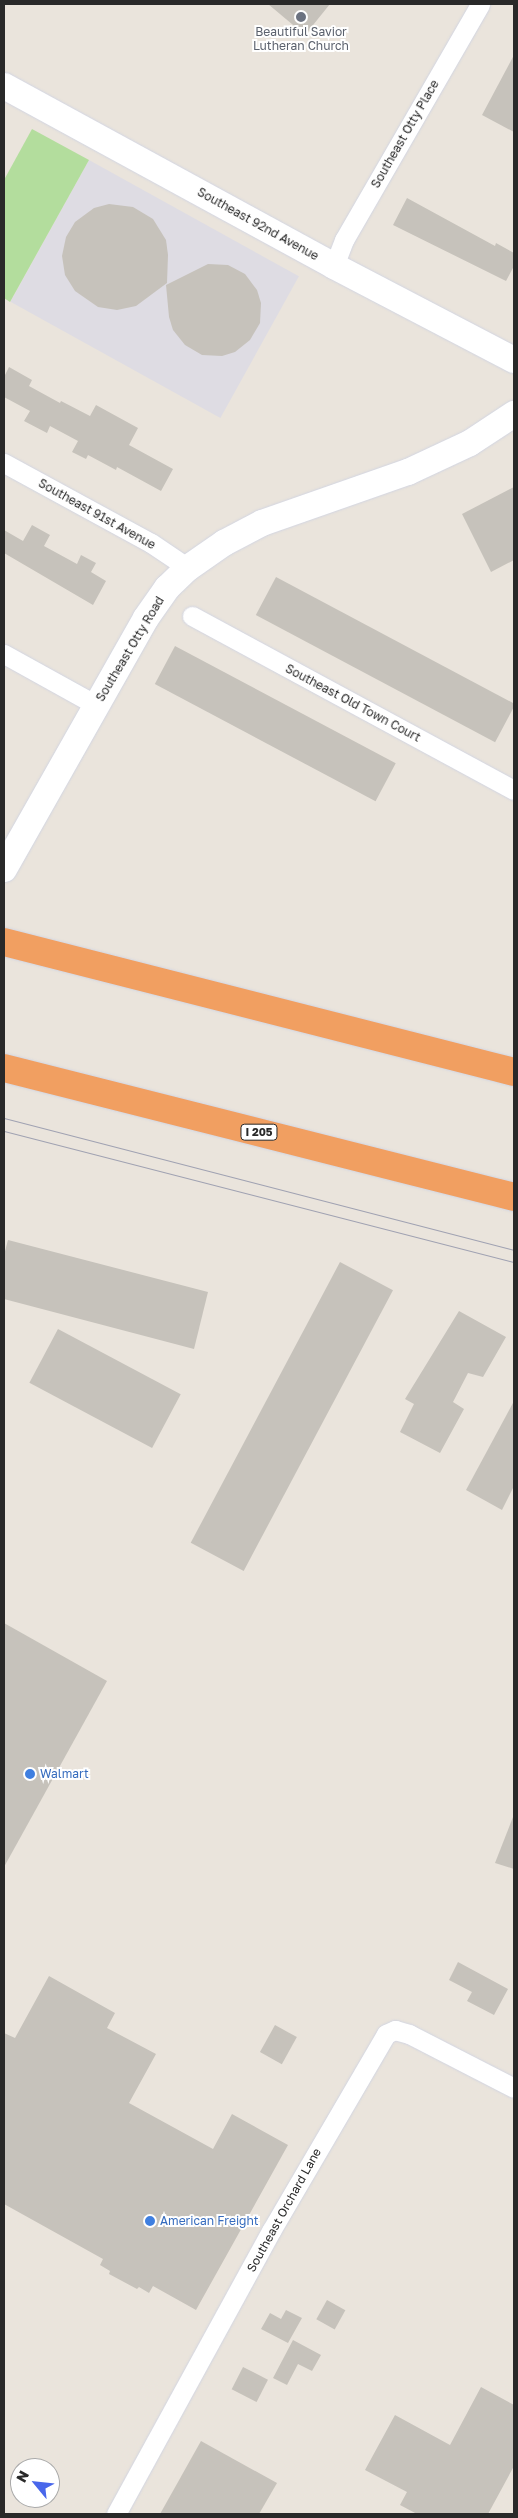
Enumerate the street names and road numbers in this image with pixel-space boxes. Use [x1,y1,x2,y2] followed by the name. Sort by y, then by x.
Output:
[368,77,442,191] street label: Southeast Otty Place
[195,185,321,263] street label: Southeast 92nd Avenue
[36,476,158,552] street label: Southeast 91st Avenue
[93,594,167,704] street label: Southeast Otty Road
[283,661,423,745] street label: Southeast Old Town Court
[240,1124,278,1140] road number: I 205
[244,2146,324,2274] street label: Southeast Orchard Lane

